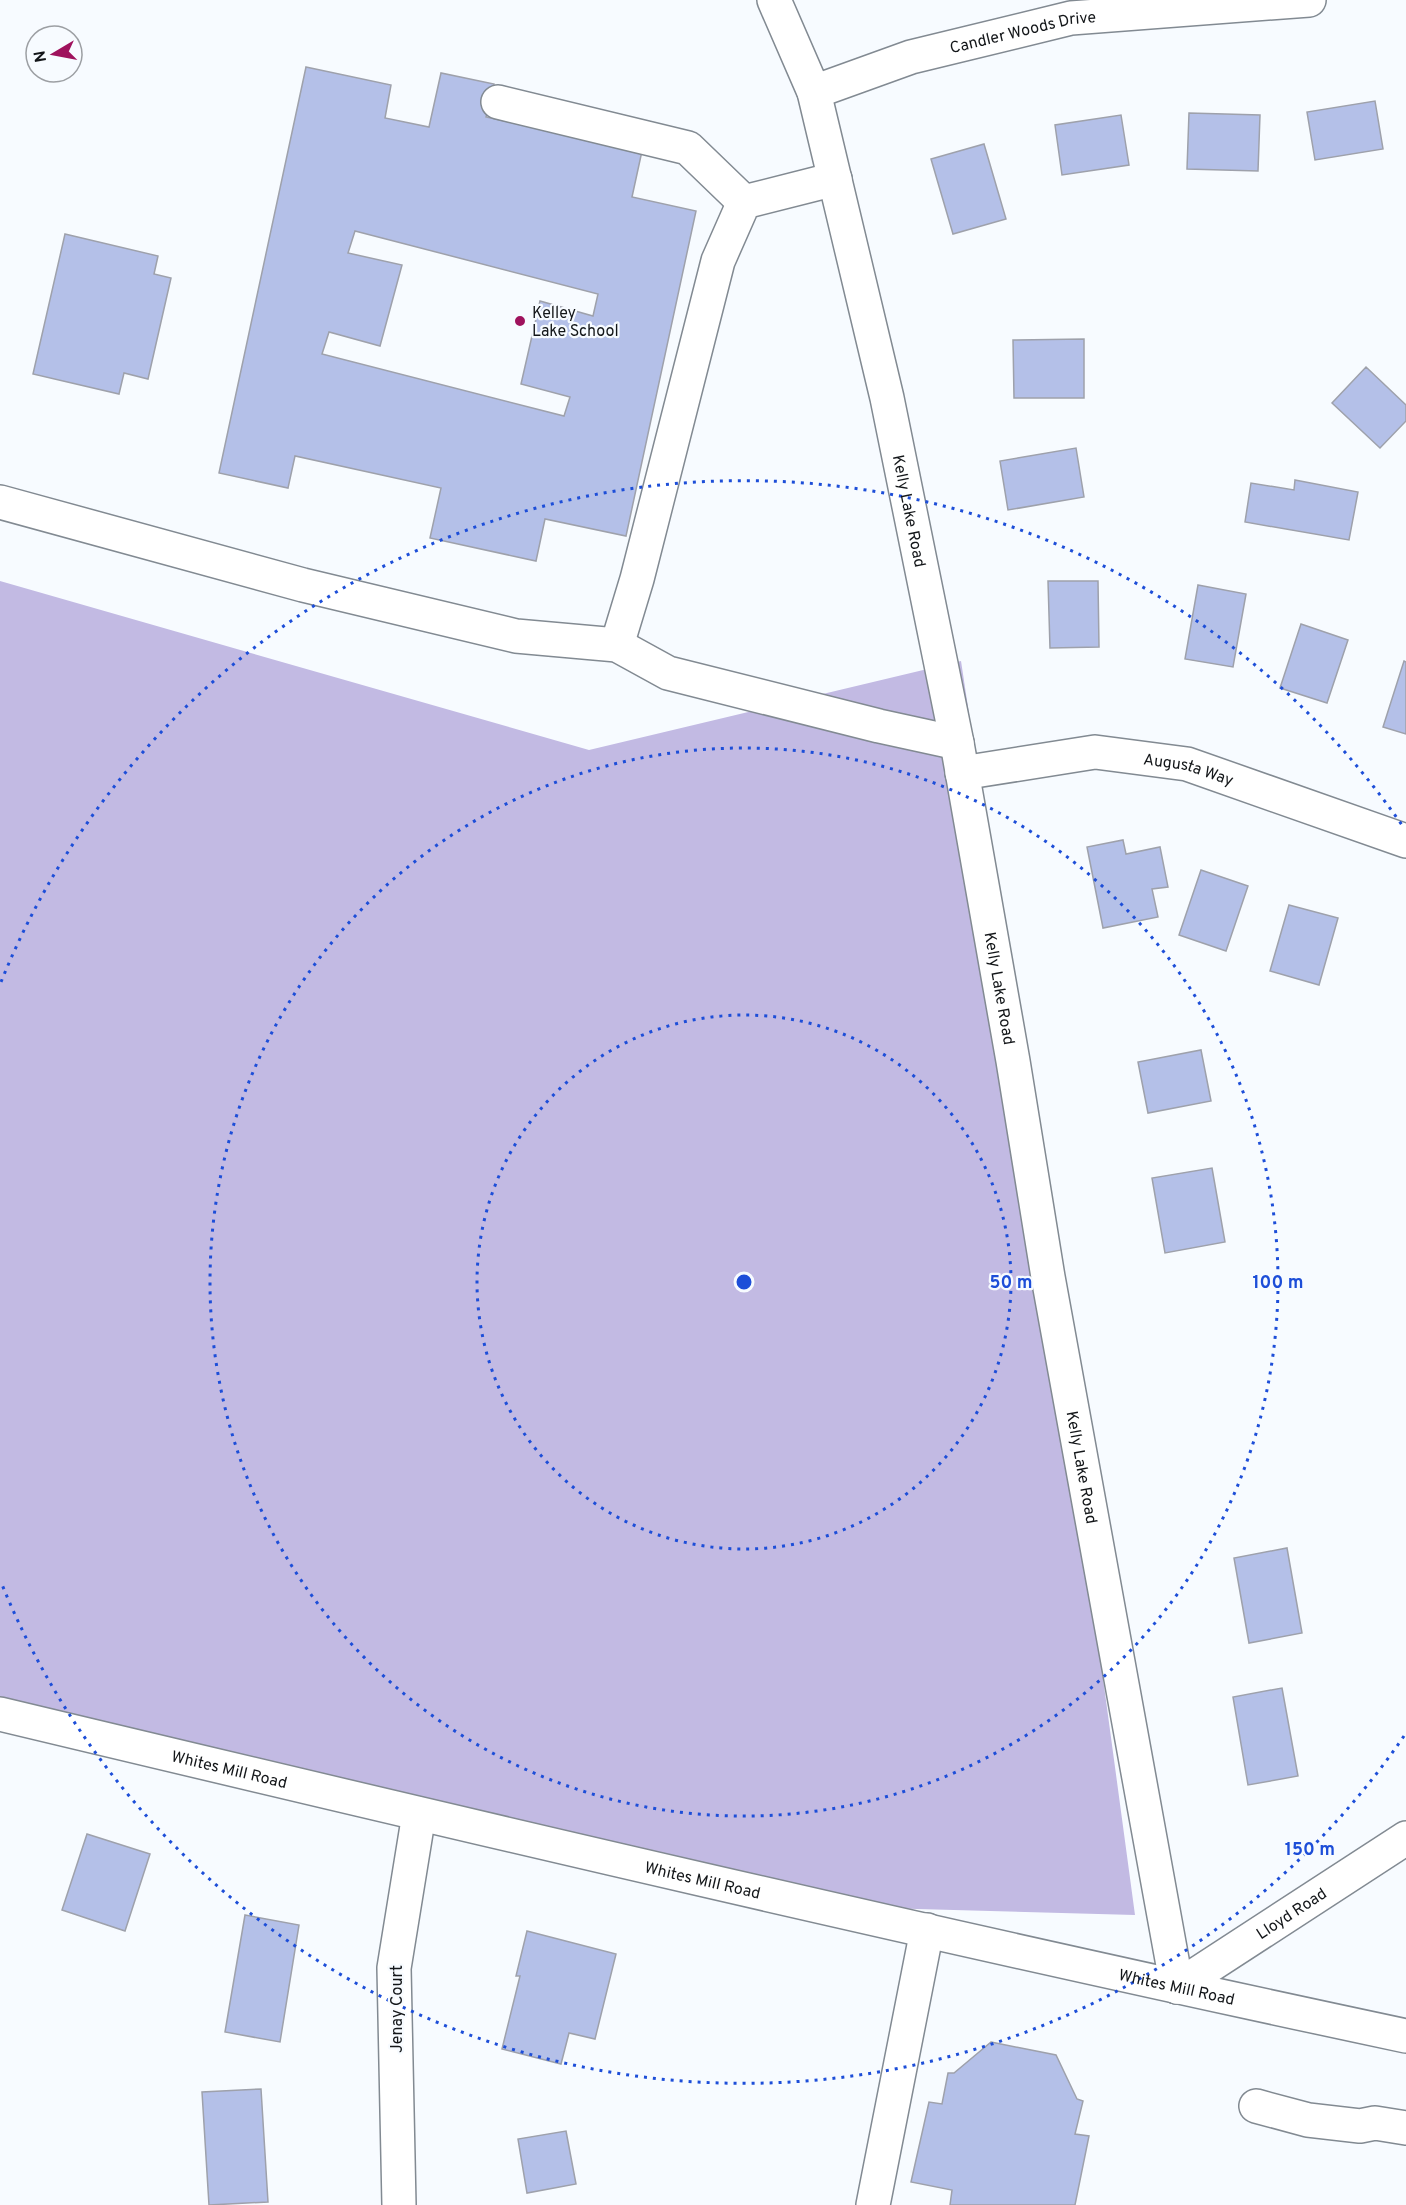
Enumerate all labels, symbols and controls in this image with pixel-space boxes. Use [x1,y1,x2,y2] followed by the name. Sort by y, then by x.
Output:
[948,8,1097,59] street label: Candler Woods Drive
[24,24,84,84] north arrow
[30,49,52,64] text: N
[532,304,619,342] place label: Kelley Lake School
[513,314,527,328] marker: Kelley Lake School
[887,453,929,569] street label: Kelly Lake Road
[1142,750,1236,792] street label: Augusta Way
[978,931,1018,1047] street label: Kelly Lake Road
[734,1272,754,1292] centre of rings
[989,1272,1033,1295] text: 50 m
[1252,1272,1304,1295] text: 100 m
[1061,1410,1101,1526] street label: Kelly Lake Road
[169,1747,289,1794] street label: Whites Mill Road
[1285,1839,1335,1862] text: 150 m
[642,1859,762,1905] street label: Whites Mill Road
[1253,1884,1331,1945] street label: Lloyd Road
[388,1965,408,2053] street label: Jenay Court
[1116,1966,1236,2011] street label: Whites Mill Road

